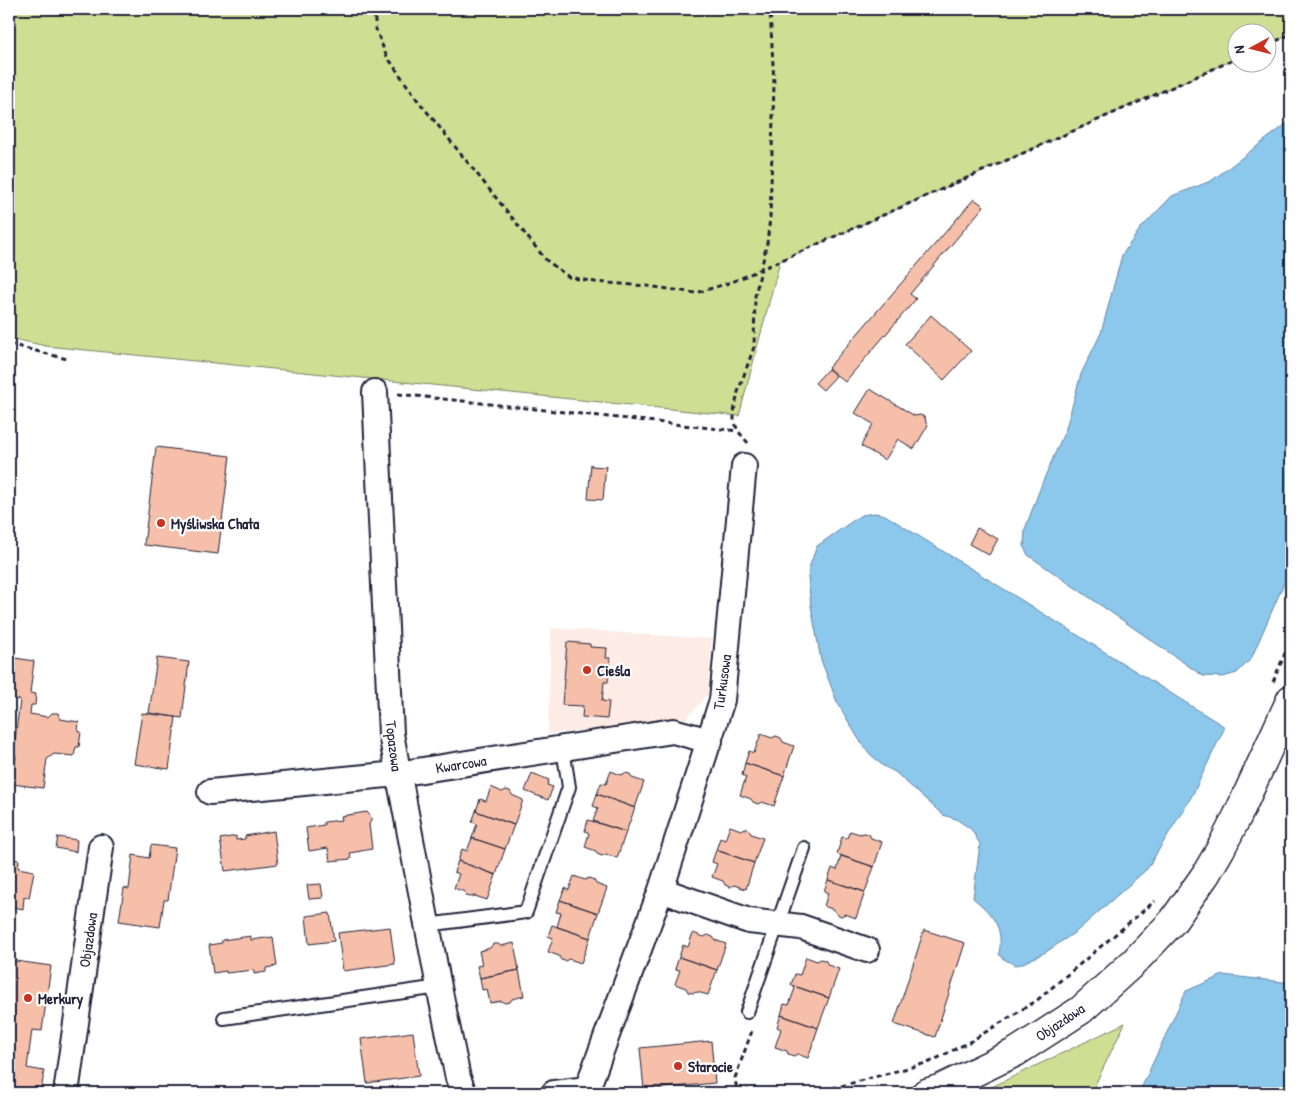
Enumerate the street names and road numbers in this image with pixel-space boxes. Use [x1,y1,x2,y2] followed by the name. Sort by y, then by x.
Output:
[708,653,736,711] street label: Turkusowa
[380,720,408,773] street label: Topazowa
[434,750,488,778] street label: Kwarcowa
[74,911,102,969] street label: Objazdowa
[1031,998,1089,1046] street label: Objazdowa

